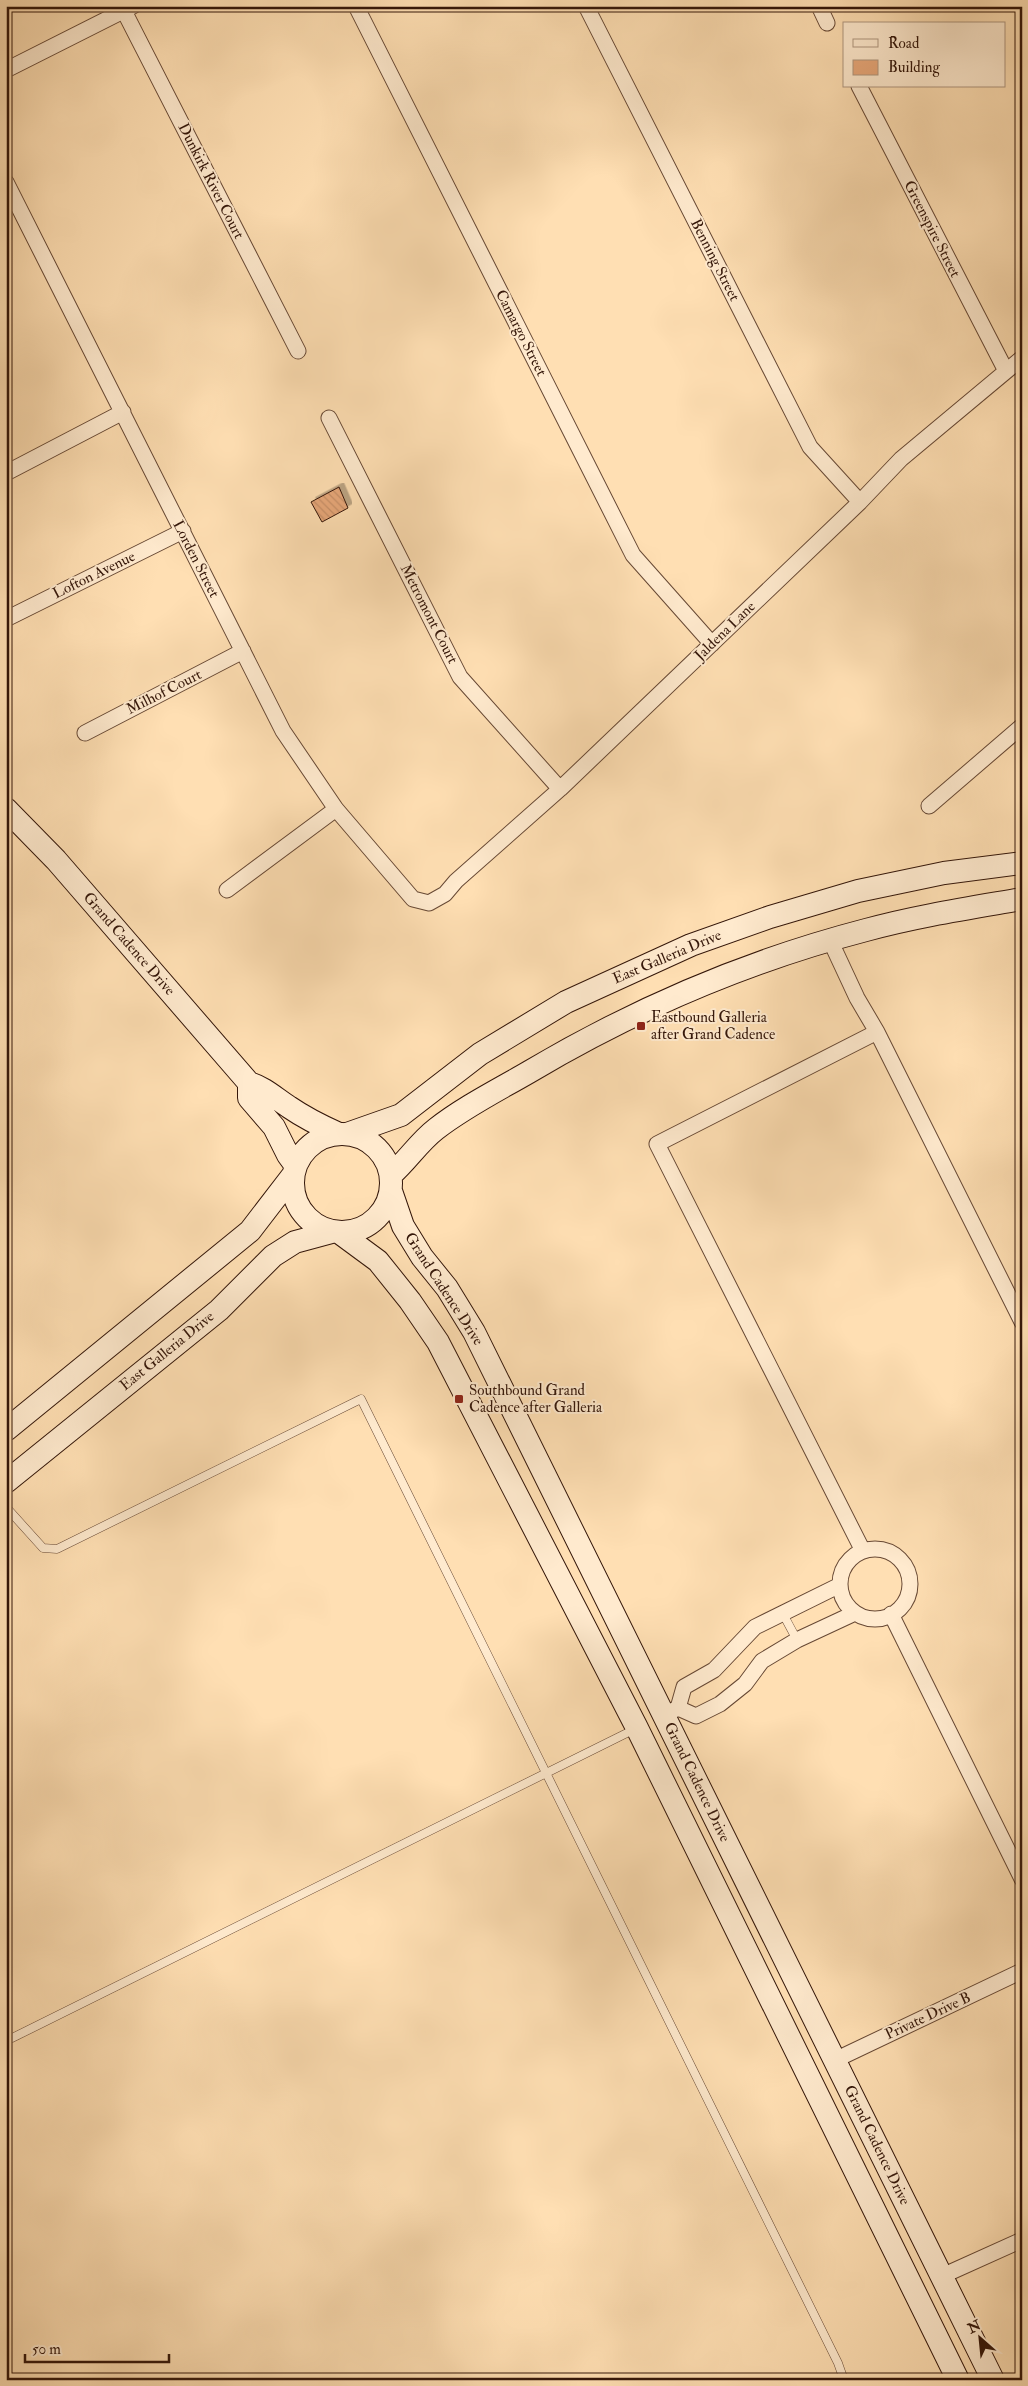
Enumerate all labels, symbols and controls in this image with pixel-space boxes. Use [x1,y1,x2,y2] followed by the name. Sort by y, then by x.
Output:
[843,22,1006,88] legend
[888,34,920,53] text: Road
[888,58,940,77] text: Building
[174,120,248,242] street label: Dunkirk River Court
[899,177,965,281] street label: Greenspire Street
[686,216,744,305] street label: Benning Street
[491,287,551,379] street label: Camargo Street
[168,517,224,601] street label: Lorden Street
[50,547,138,603] street label: Lofton Avenue
[396,561,462,667] street label: Metromont Court
[690,597,760,666] street label: Jaldena Lane
[123,665,205,719] street label: Milhof Court
[79,888,179,1000] street label: Grand Cadence Drive
[610,926,724,988] street label: East Galleria Drive
[651,1008,775,1044] place label: Eastbound Galleria after Grand Cadence
[635,1020,647,1032] marker: Eastbound Galleria after Grand Cadence
[400,1229,488,1349] street label: Grand Cadence Drive
[116,1307,218,1395] street label: East Galleria Drive
[469,1381,603,1417] place label: Southbound Grand Cadence after Galleria
[453,1393,465,1405] marker: Southbound Grand Cadence after Galleria
[660,1719,734,1845] street label: Grand Cadence Drive
[882,1988,974,2044] street label: Private Drive B
[840,2082,914,2208] street label: Grand Cadence Drive
[956,2314,1006,2364] north arrow
[964,2316,984,2338] text: N
[25,2331,169,2363] scale bar
[32,2340,61,2359] text: 50 m

